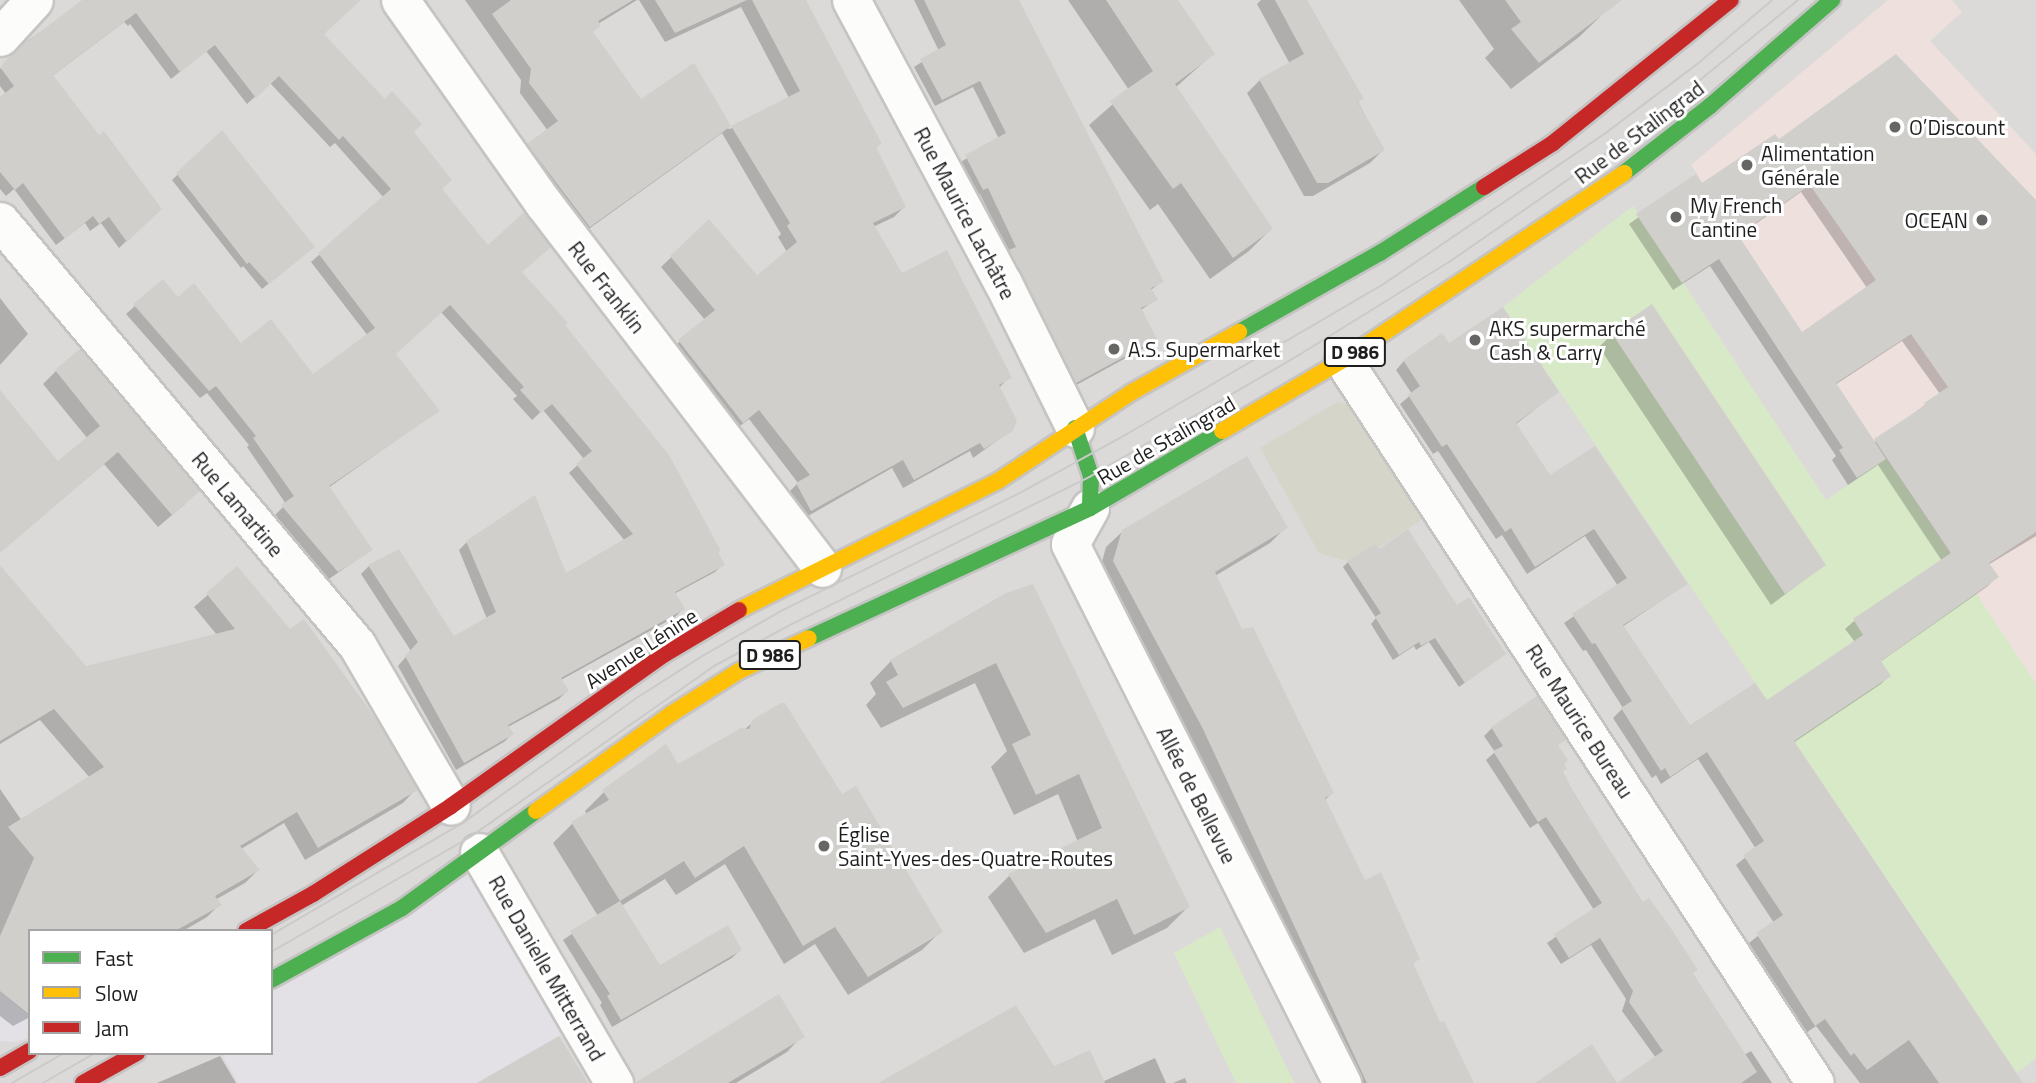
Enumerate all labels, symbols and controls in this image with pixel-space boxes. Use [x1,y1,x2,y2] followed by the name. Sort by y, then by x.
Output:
[1569,75,1709,189] street label: Rue de Stalingrad
[1909,114,2005,140] place label: O’Discount
[1887,119,1903,135] marker: O’Discount
[909,123,1021,303] street label: Rue Maurice Lachâtre
[1761,140,1875,190] place label: Alimentation Générale
[1739,157,1755,173] marker: Alimentation Générale
[1690,192,1782,242] place label: My French Cantine
[1904,207,1968,233] place label: OCEAN
[1668,209,1684,225] marker: My French Cantine
[1974,212,1990,228] marker: OCEAN
[563,236,651,338] street label: Rue Franklin
[1489,315,1645,365] place label: AKS supermarché Cash & Carry
[1467,332,1483,348] marker: AKS supermarché Cash & Carry
[1128,336,1280,362] place label: A.S. Supermarket
[1324,336,1386,368] road number: D 986
[1106,341,1122,357] marker: A.S. Supermarket
[1093,390,1239,490] street label: Rue de Stalingrad
[187,446,289,562] street label: Rue Lamartine
[580,602,702,694] street label: Avenue Lénine
[1521,639,1639,803] street label: Rue Maurice Bureau
[738,640,802,670] road number: D 986
[1152,722,1242,868] street label: Allée de Bellevue
[838,821,1113,871] place label: Église Saint-Yves-des-Quatre-Routes
[816,838,832,854] marker: Église Saint-Yves-des-Quatre-Routes
[484,871,610,1065] street label: Rue Danielle Mitterrand
[28,929,273,1055] legend
[95,942,133,974] text: Fast
[95,977,138,1009] text: Slow
[95,1012,129,1044] text: Jam

